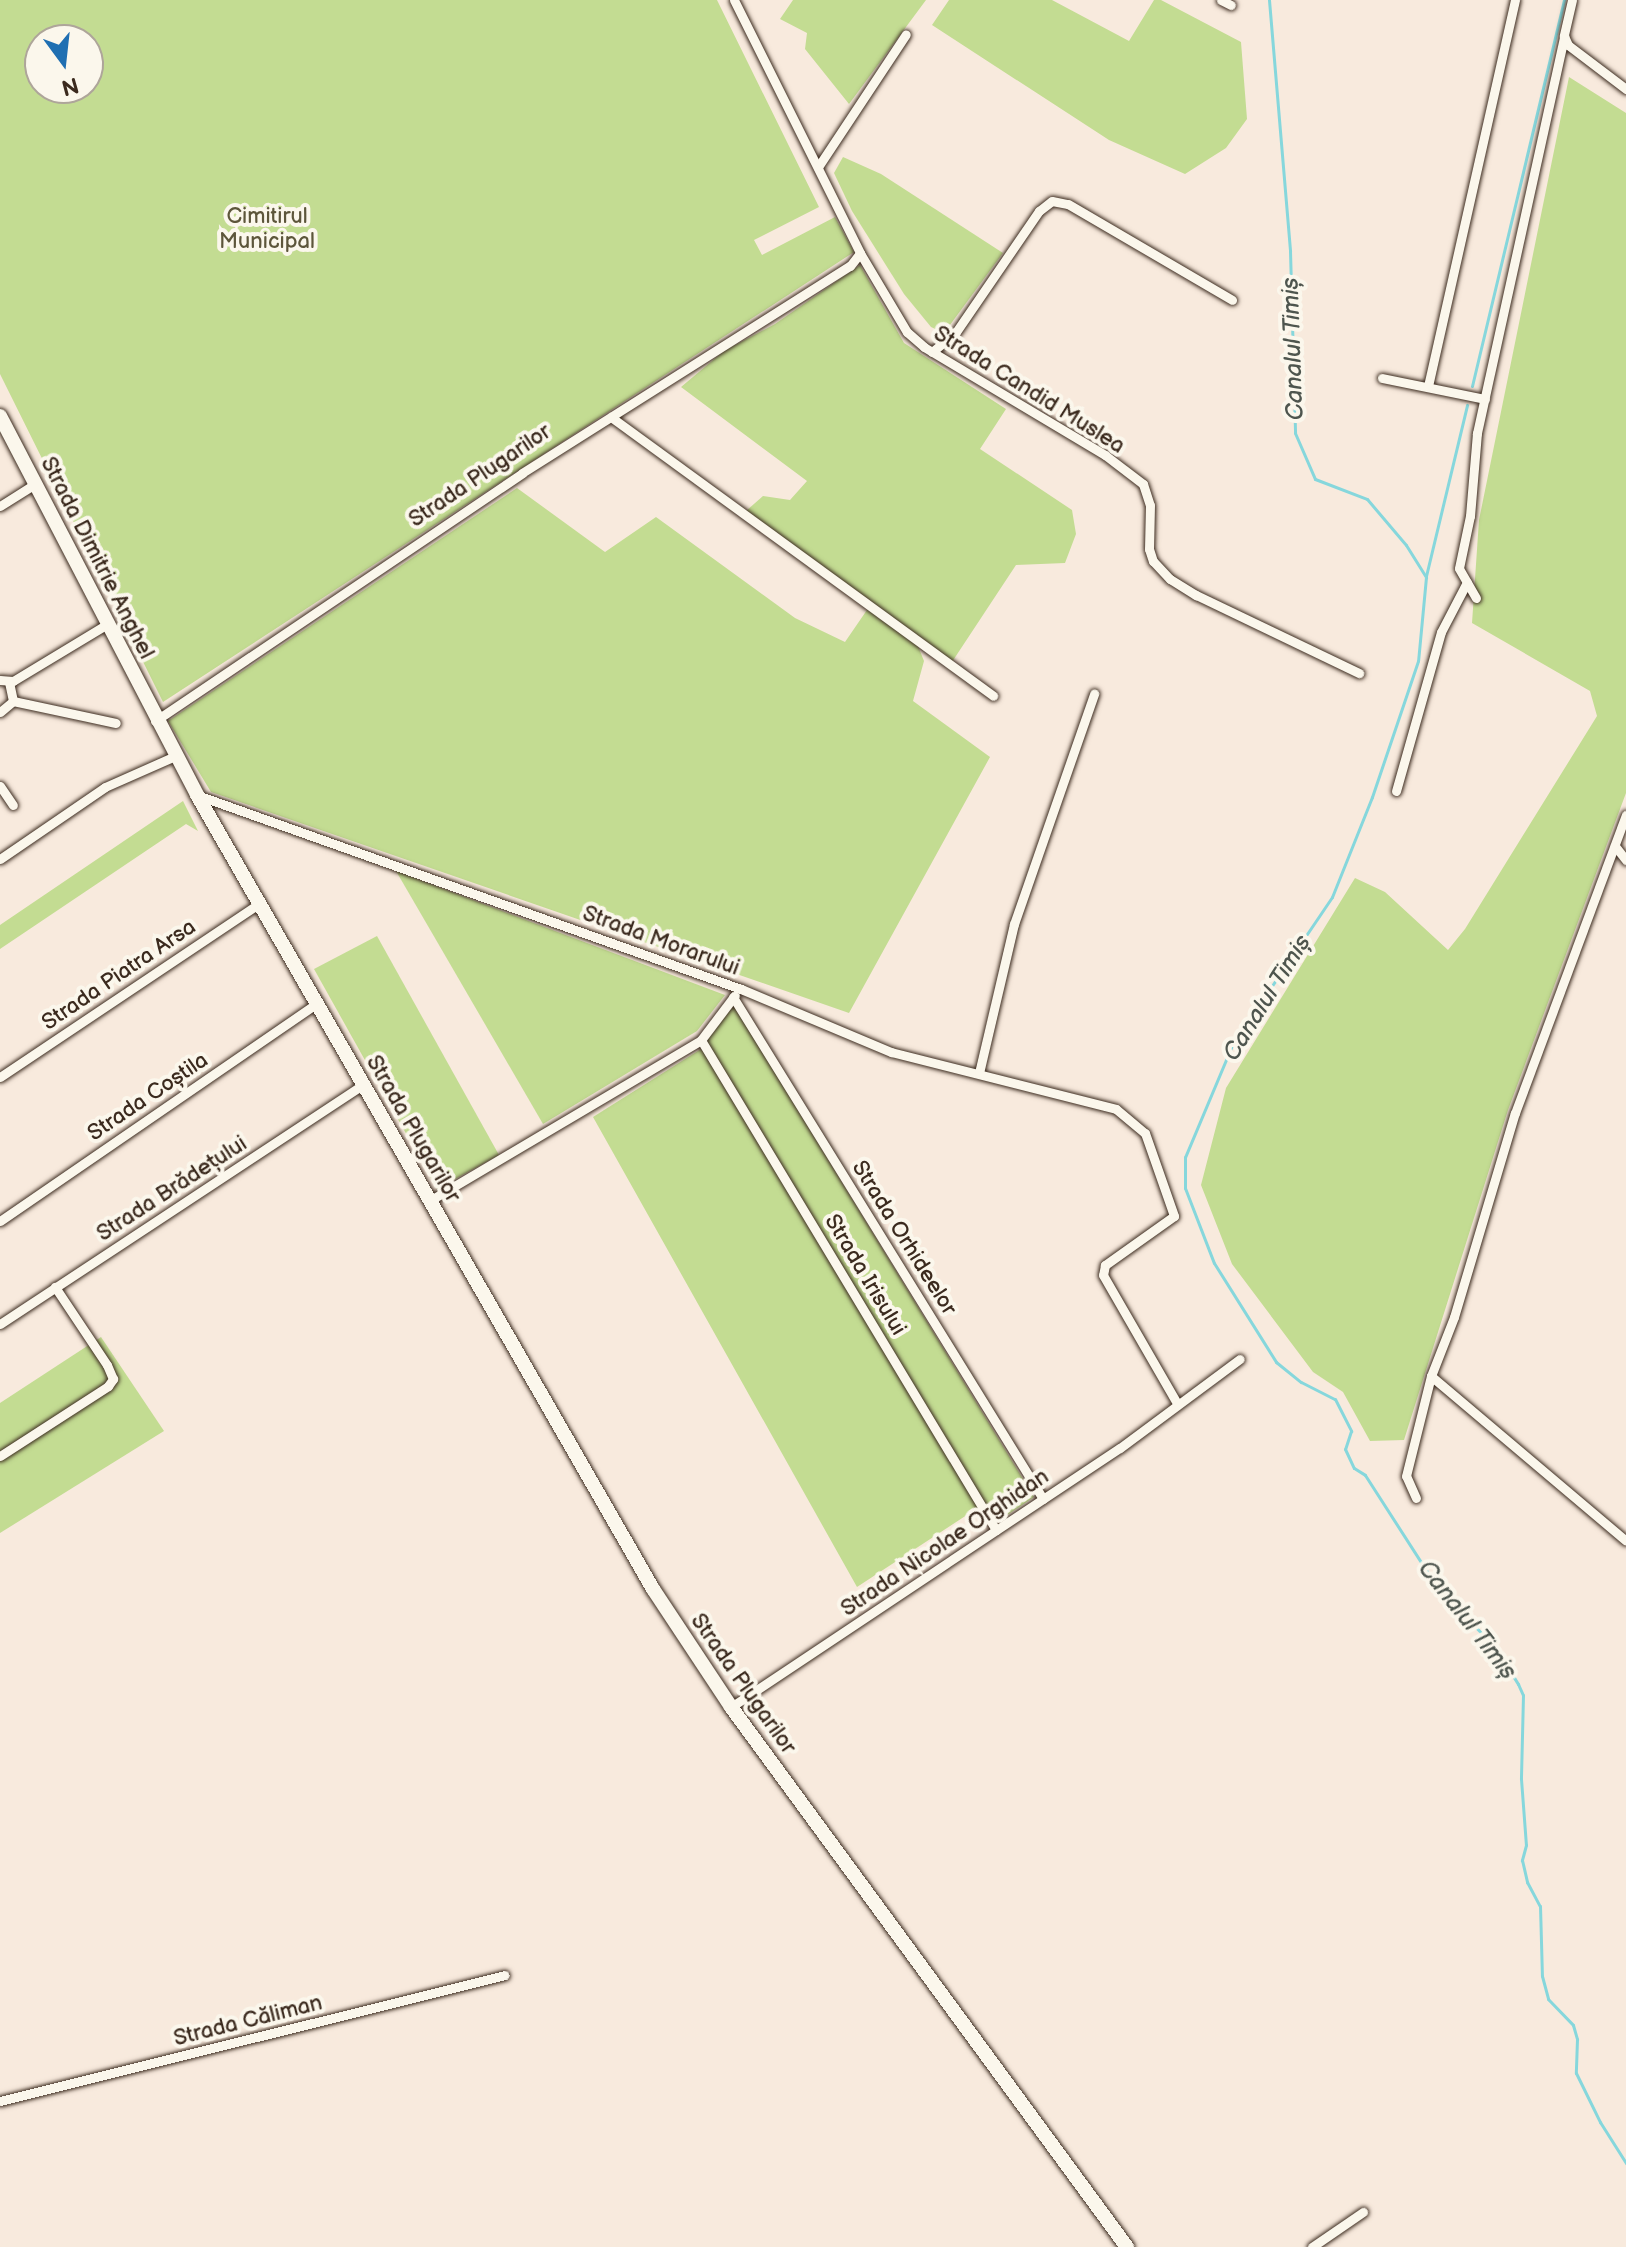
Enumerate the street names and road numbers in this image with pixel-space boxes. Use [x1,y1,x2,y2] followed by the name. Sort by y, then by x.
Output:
[929,320,1129,460] street label: Strada Candid Muslea
[404,419,556,533] street label: Strada Plugarilor
[35,453,159,663] street label: Strada Dimitrie Anghel
[579,900,743,982] street label: Strada Morarului
[37,914,201,1036] street label: Strada Piatra Arsa
[83,1047,213,1147] street label: Strada Coștila
[360,1051,466,1207] street label: Strada Plugarilor
[92,1131,252,1247] street label: Strada Brădețului
[846,1156,962,1320] street label: Strada Orhideelor
[819,1210,911,1340] street label: Strada Irisului
[836,1464,1054,1622] street label: Strada Nicolae Orghidan
[685,1609,801,1759] street label: Strada Plugarilor
[171,1990,325,2052] street label: Strada Căliman

